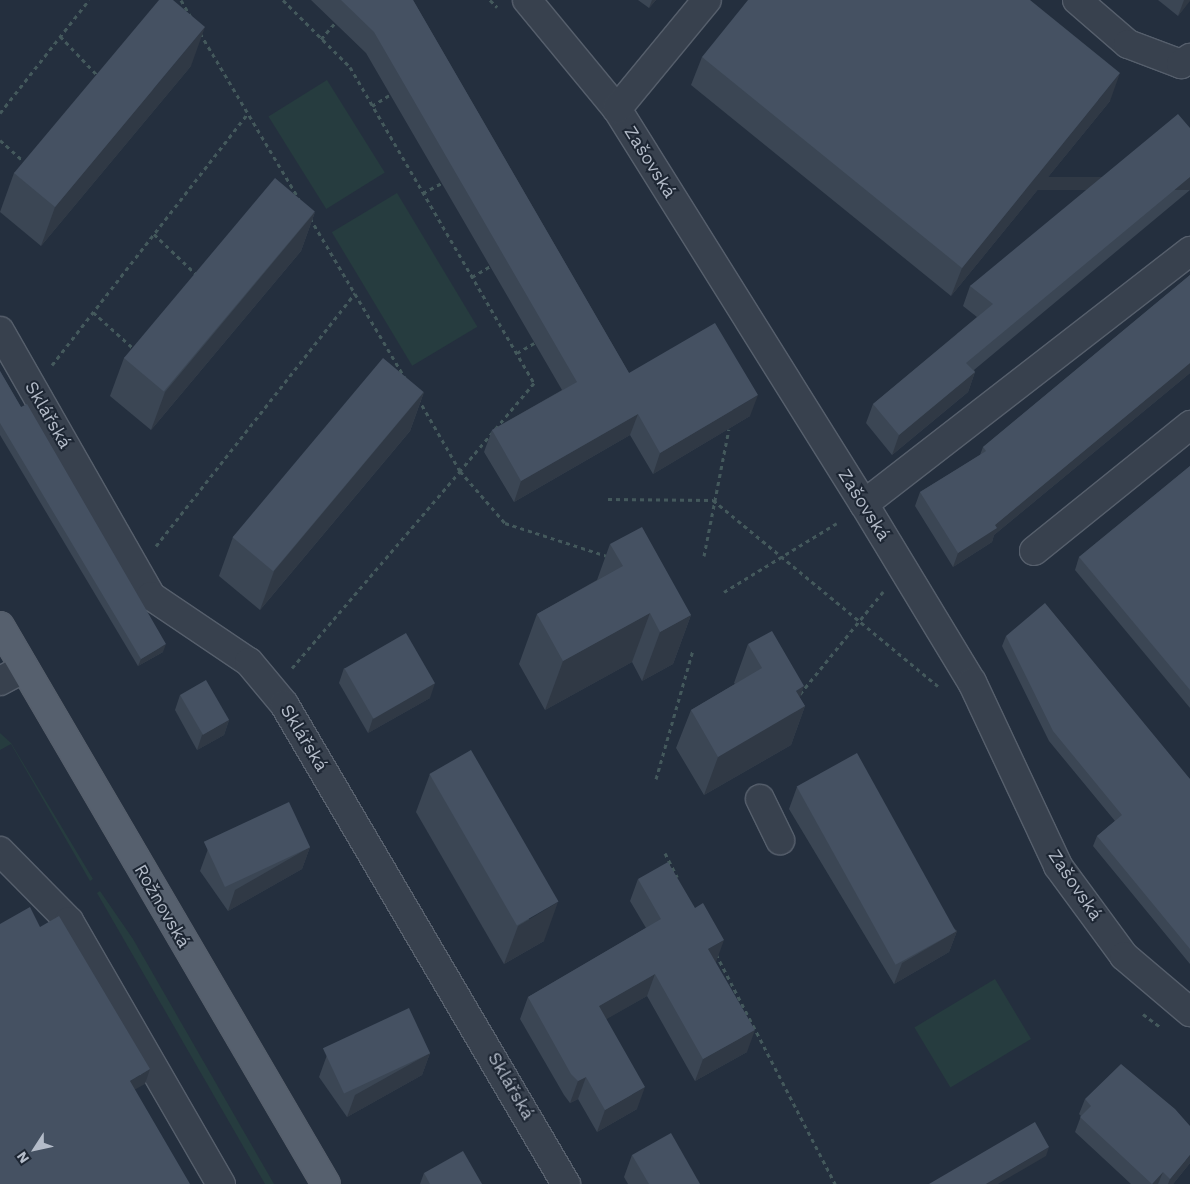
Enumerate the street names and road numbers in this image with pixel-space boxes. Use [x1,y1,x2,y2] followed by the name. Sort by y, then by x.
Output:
[619,122,681,202] street label: Zašovská
[20,378,76,452] street label: Sklářská
[833,465,895,545] street label: Zašovská
[276,701,332,775] street label: Sklářská
[1043,846,1107,924] street label: Zašovská
[129,860,195,952] street label: Rožnovská
[483,1049,539,1123] street label: Sklářská

